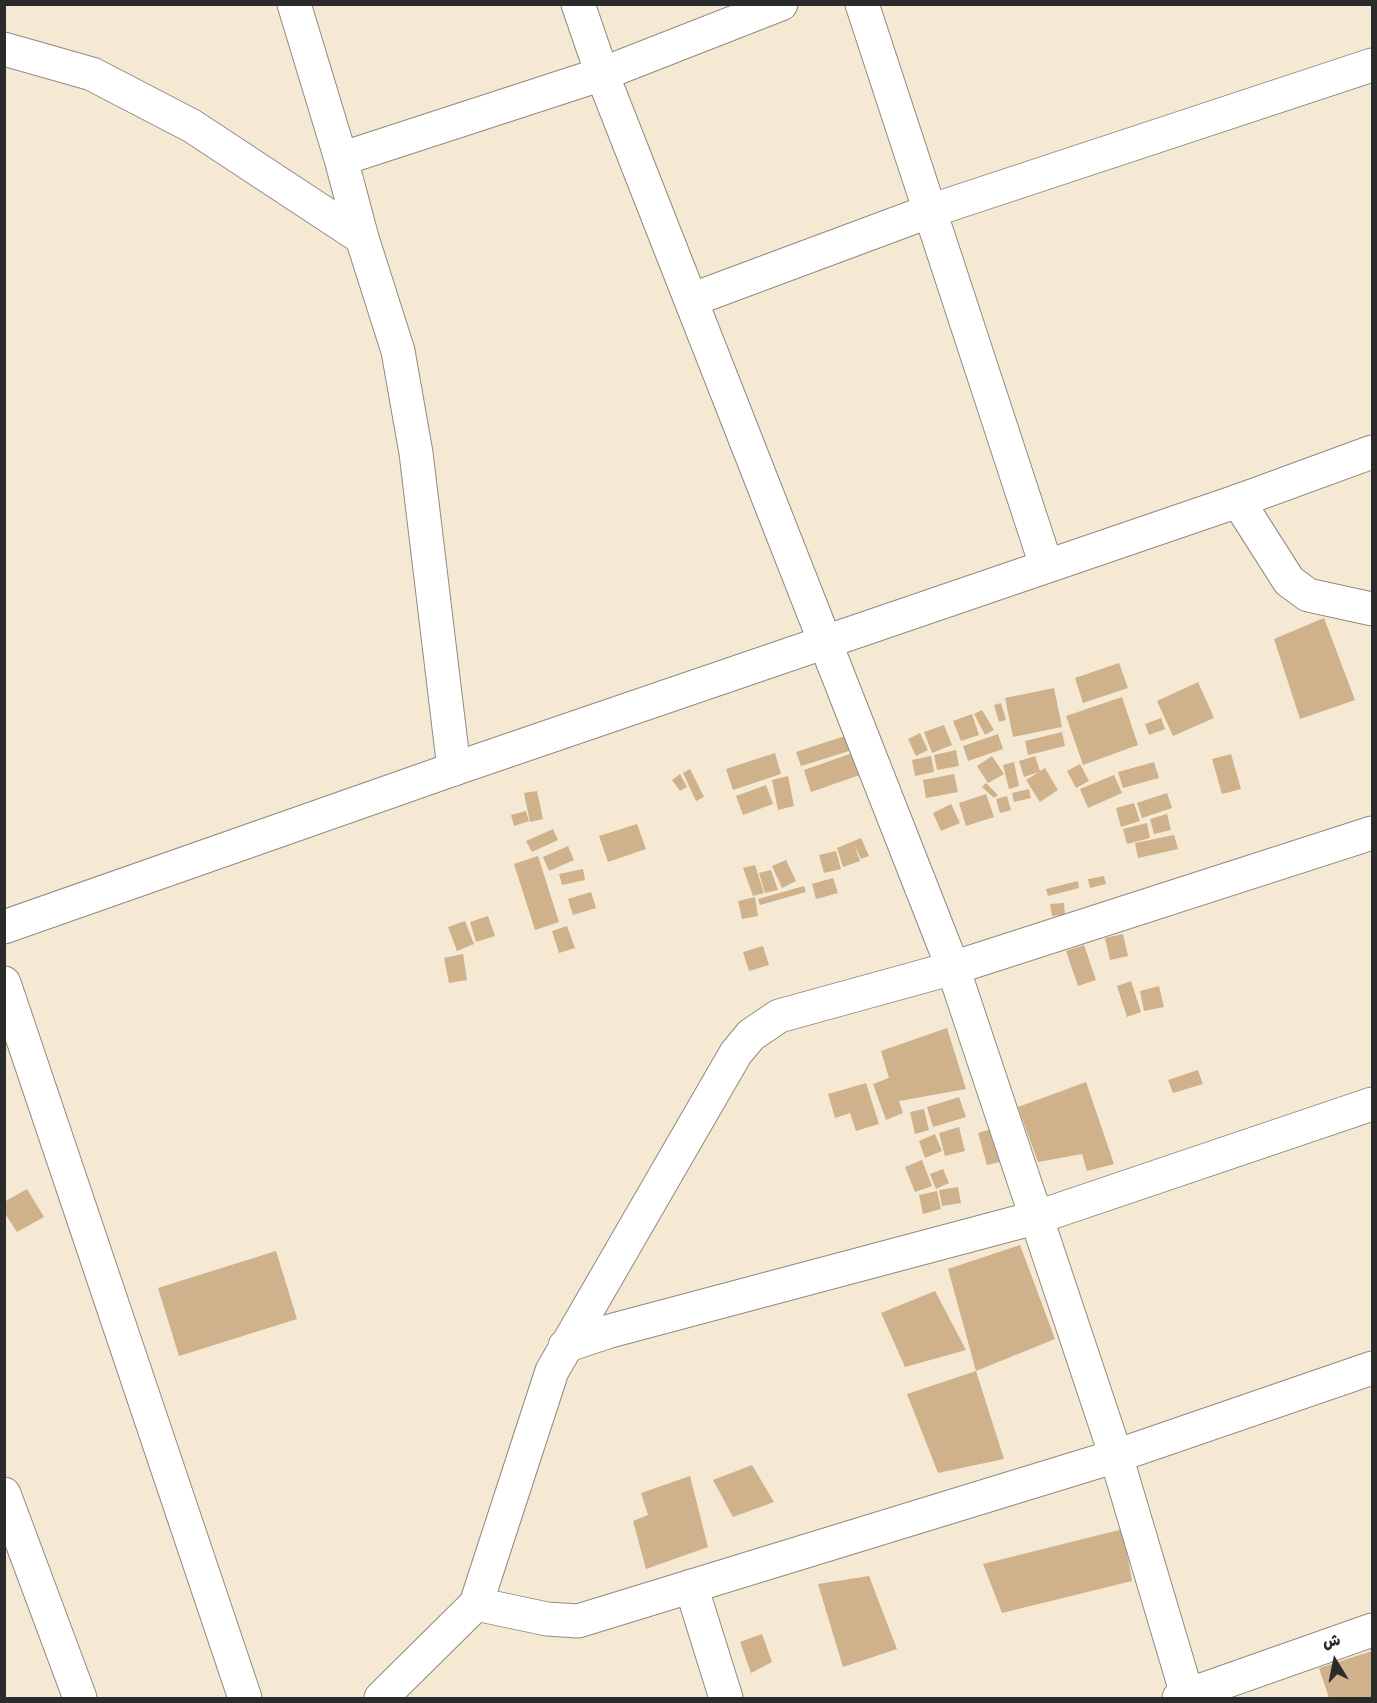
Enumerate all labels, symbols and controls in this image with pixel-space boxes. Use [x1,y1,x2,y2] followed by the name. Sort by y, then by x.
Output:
[1321,1630,1342,1656] text: ش
[1305,1631,1365,1691] north arrow

